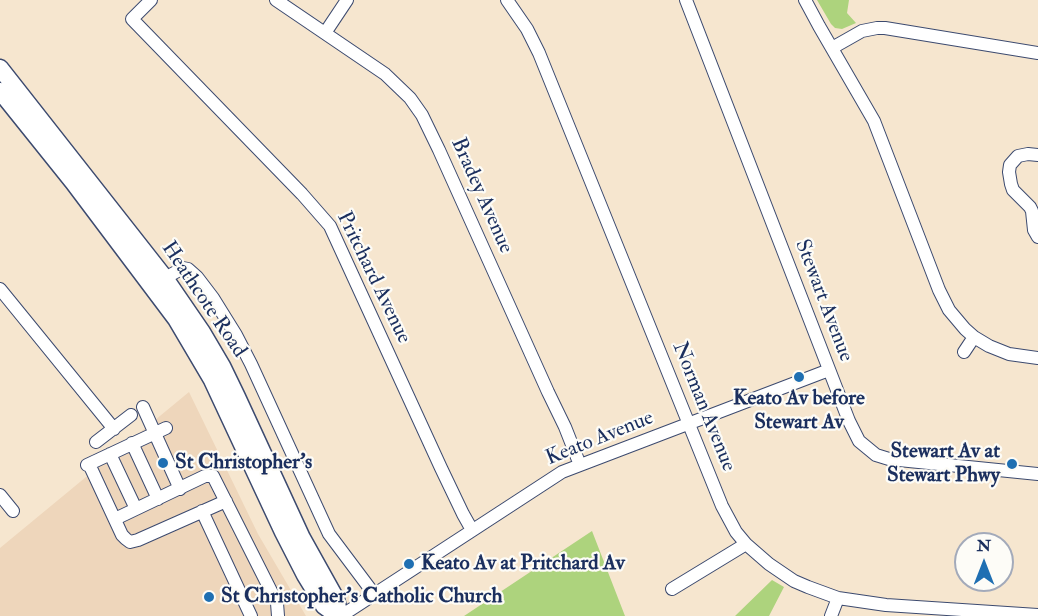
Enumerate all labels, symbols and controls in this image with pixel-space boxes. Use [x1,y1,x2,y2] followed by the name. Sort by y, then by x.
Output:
[444,134,518,258] street label: Bradey Avenue
[330,208,416,348] street label: Pritchard Avenue
[788,236,858,366] street label: Stewart Avenue
[155,237,251,363] street label: Heathcote Road
[666,339,740,475] street label: Norman Avenue
[792,370,806,384] marker: Keato Av before Stewart Av
[733,386,865,436] place label: Keato Av before Stewart Av
[542,406,658,472] street label: Keato Avenue
[887,439,1000,489] place label: Stewart Av at Stewart Phwy
[175,450,312,476] place label: St Christopher's
[156,456,170,470] marker: St Christopher's
[1005,457,1019,471] marker: Stewart Av at Stewart Phwy
[954,532,1014,592] north arrow
[977,536,991,556] text: N
[421,551,625,577] place label: Keato Av at Pritchard Av
[402,557,416,571] marker: Keato Av at Pritchard Av
[221,584,502,610] place label: St Christopher's Catholic Church
[202,590,216,604] marker: St Christopher's Catholic Church

